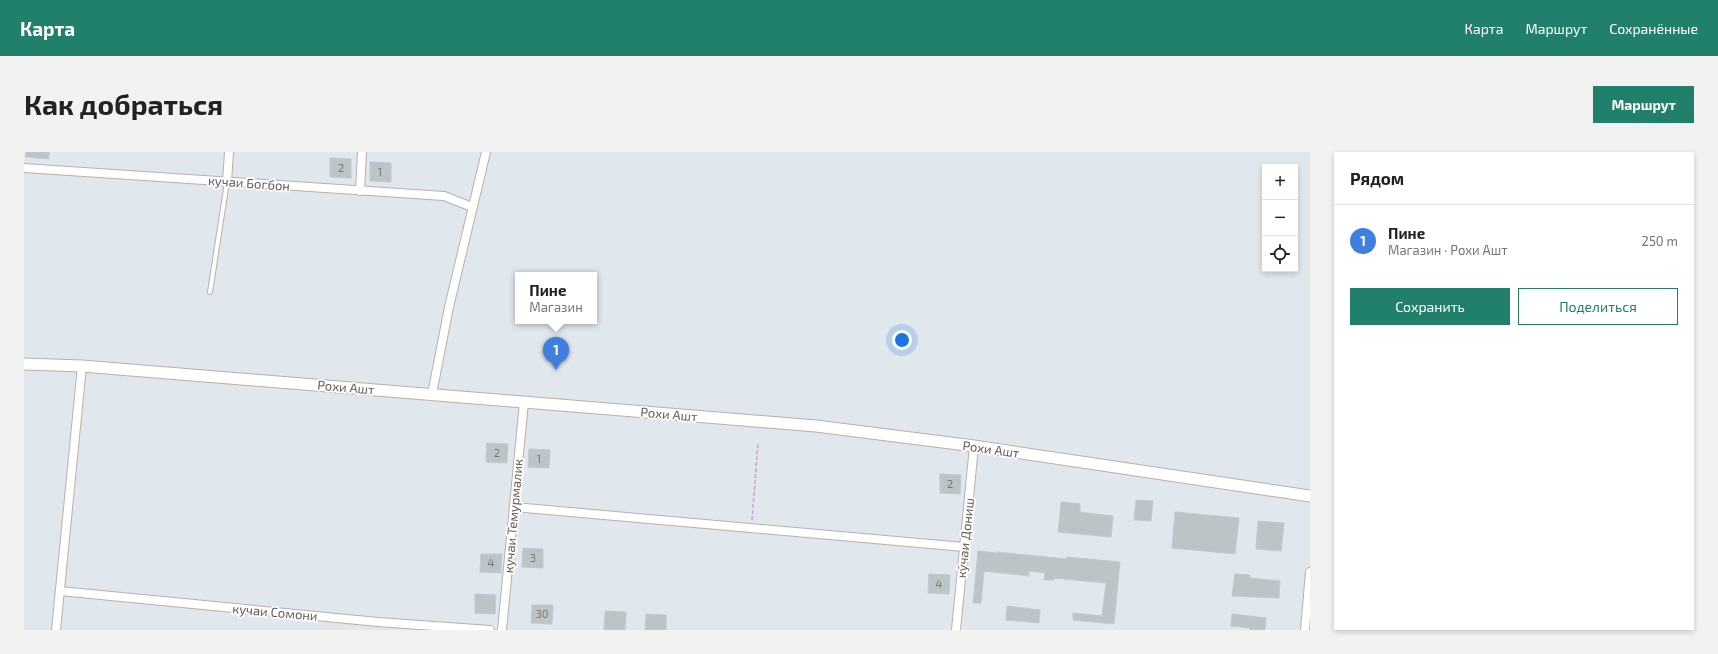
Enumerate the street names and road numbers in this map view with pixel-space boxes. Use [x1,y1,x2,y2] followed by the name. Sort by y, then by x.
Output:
[207,172,291,194] street label: кучаи Богбон
[317,377,376,398] street label: Рохи Ашт
[640,404,699,425] street label: Рохи Ашт
[962,437,1021,461] street label: Рохи Ашт
[500,458,526,574] street label: кучаи Темурмалик
[953,497,977,579] street label: кӯчаи Дониш
[232,600,318,624] street label: кучаи Сомони

